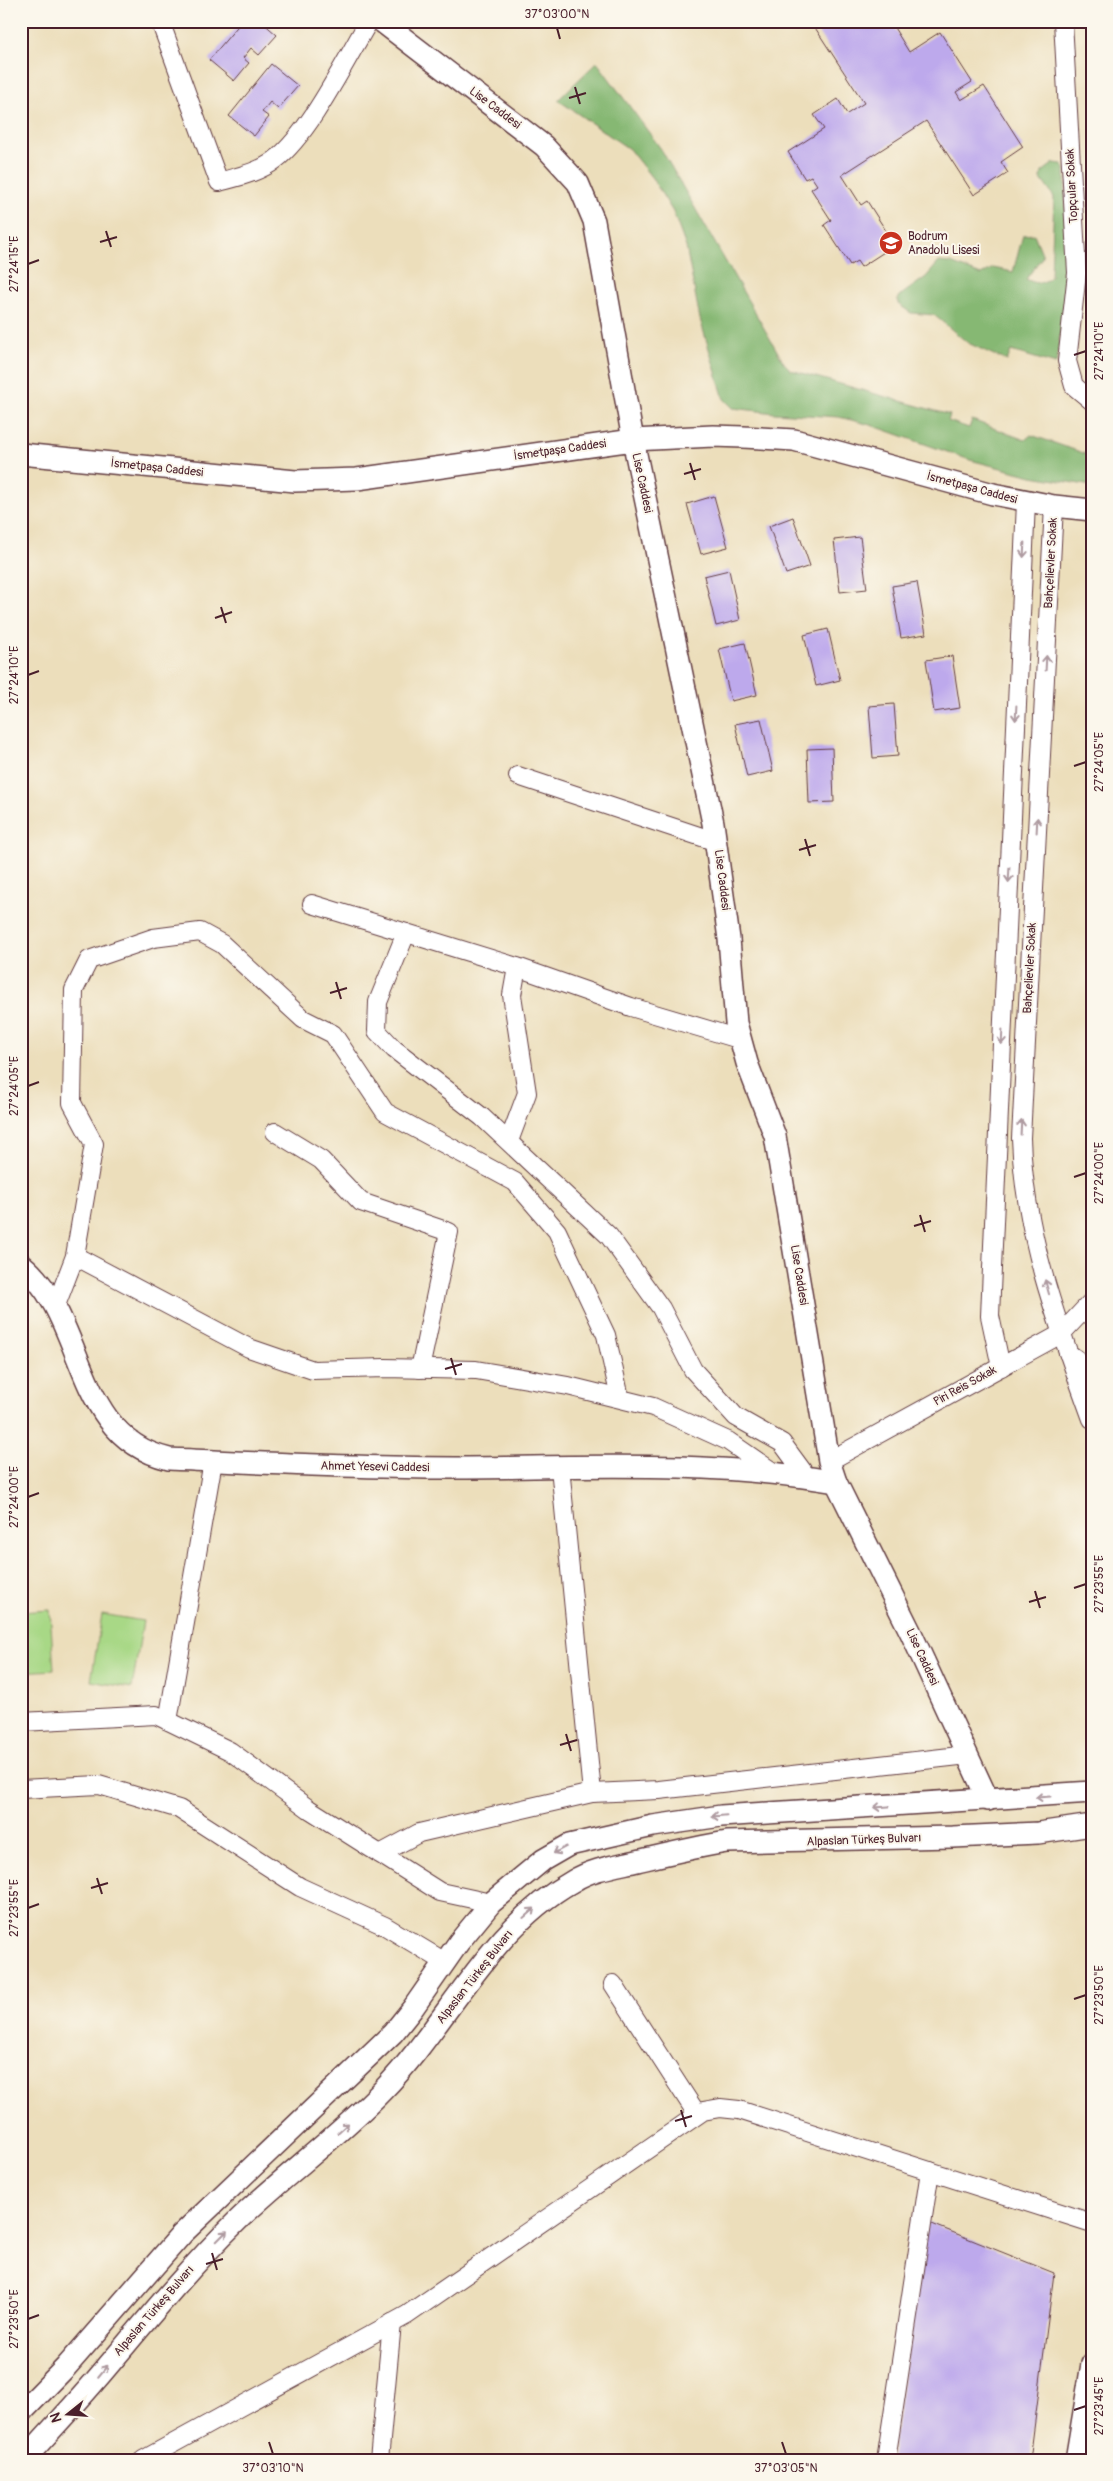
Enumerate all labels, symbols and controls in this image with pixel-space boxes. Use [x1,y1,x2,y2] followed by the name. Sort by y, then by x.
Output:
[525,7,589,22] text: 37°03'00"N
[466,84,524,132] street label: Lise Caddesi
[1063,148,1081,224] street label: Topçular Sokak
[908,229,979,258] place label: Bodrum Anadolu Lisesi
[878,230,904,256] school or university icon: Bodrum Anadolu Lisesi
[7,236,22,292] text: 27°24'15"E
[1092,322,1107,380] text: 27°24'10"E
[513,435,607,464] street label: İsmetpaşa Caddesi
[628,452,656,514] street label: Lise Caddesi
[110,455,204,480] street label: İsmetpaşa Caddesi
[925,468,1019,507] street label: İsmetpaşa Caddesi
[1041,517,1061,609] street label: Bahçelievler Sokak
[1019,542,1028,558] one-way arrow
[7,646,22,704] text: 27°24'10"E
[1041,655,1050,671] one-way arrow
[1012,704,1021,720] one-way arrow
[1092,732,1107,792] text: 27°24'05"E
[1033,817,1042,833] one-way arrow
[711,849,733,911] street label: Lise Caddesi
[1004,866,1014,883] one-way arrow
[1020,922,1040,1014] street label: Bahçelievler Sokak
[997,1029,1006,1045] one-way arrow
[7,1056,22,1116] text: 27°24'05"E
[1017,1120,1026,1136] one-way arrow
[1092,1142,1107,1204] text: 27°24'00"E
[787,1244,811,1306] street label: Lise Caddesi
[1041,1279,1051,1295] one-way arrow
[931,1363,999,1409] street label: Piri Reis Sokak
[321,1459,429,1475] street label: Ahmet Yesevi Caddesi
[7,1466,22,1528] text: 27°24'00"E
[1092,1555,1107,1613] text: 27°23'55"E
[902,1626,942,1688] street label: Lise Caddesi
[1035,1792,1051,1801] one-way arrow
[873,1803,889,1812] one-way arrow
[711,1811,727,1821] one-way arrow
[806,1830,922,1850] street label: Alpaslan Türkeş Bulvarı
[554,1845,568,1855] one-way arrow
[7,1879,22,1937] text: 27°23'55"E
[522,1907,535,1919] one-way arrow
[434,1927,516,2027] street label: Alpaslan Türkeş Bulvarı
[1092,1965,1107,2025] text: 27°23'50"E
[337,2122,350,2134] one-way arrow
[216,2230,228,2243] one-way arrow
[111,2263,197,2359] street label: Alpaslan Türkeş Bulvarı
[7,2289,22,2349] text: 27°23'50"E
[97,2365,109,2378] one-way arrow
[1092,2377,1107,2435] text: 27°23'45"E
[42,2388,92,2438] north arrow
[47,2411,66,2425] text: N
[242,2461,304,2476] text: 37°03'10"N
[754,2461,818,2476] text: 37°03'05"N

